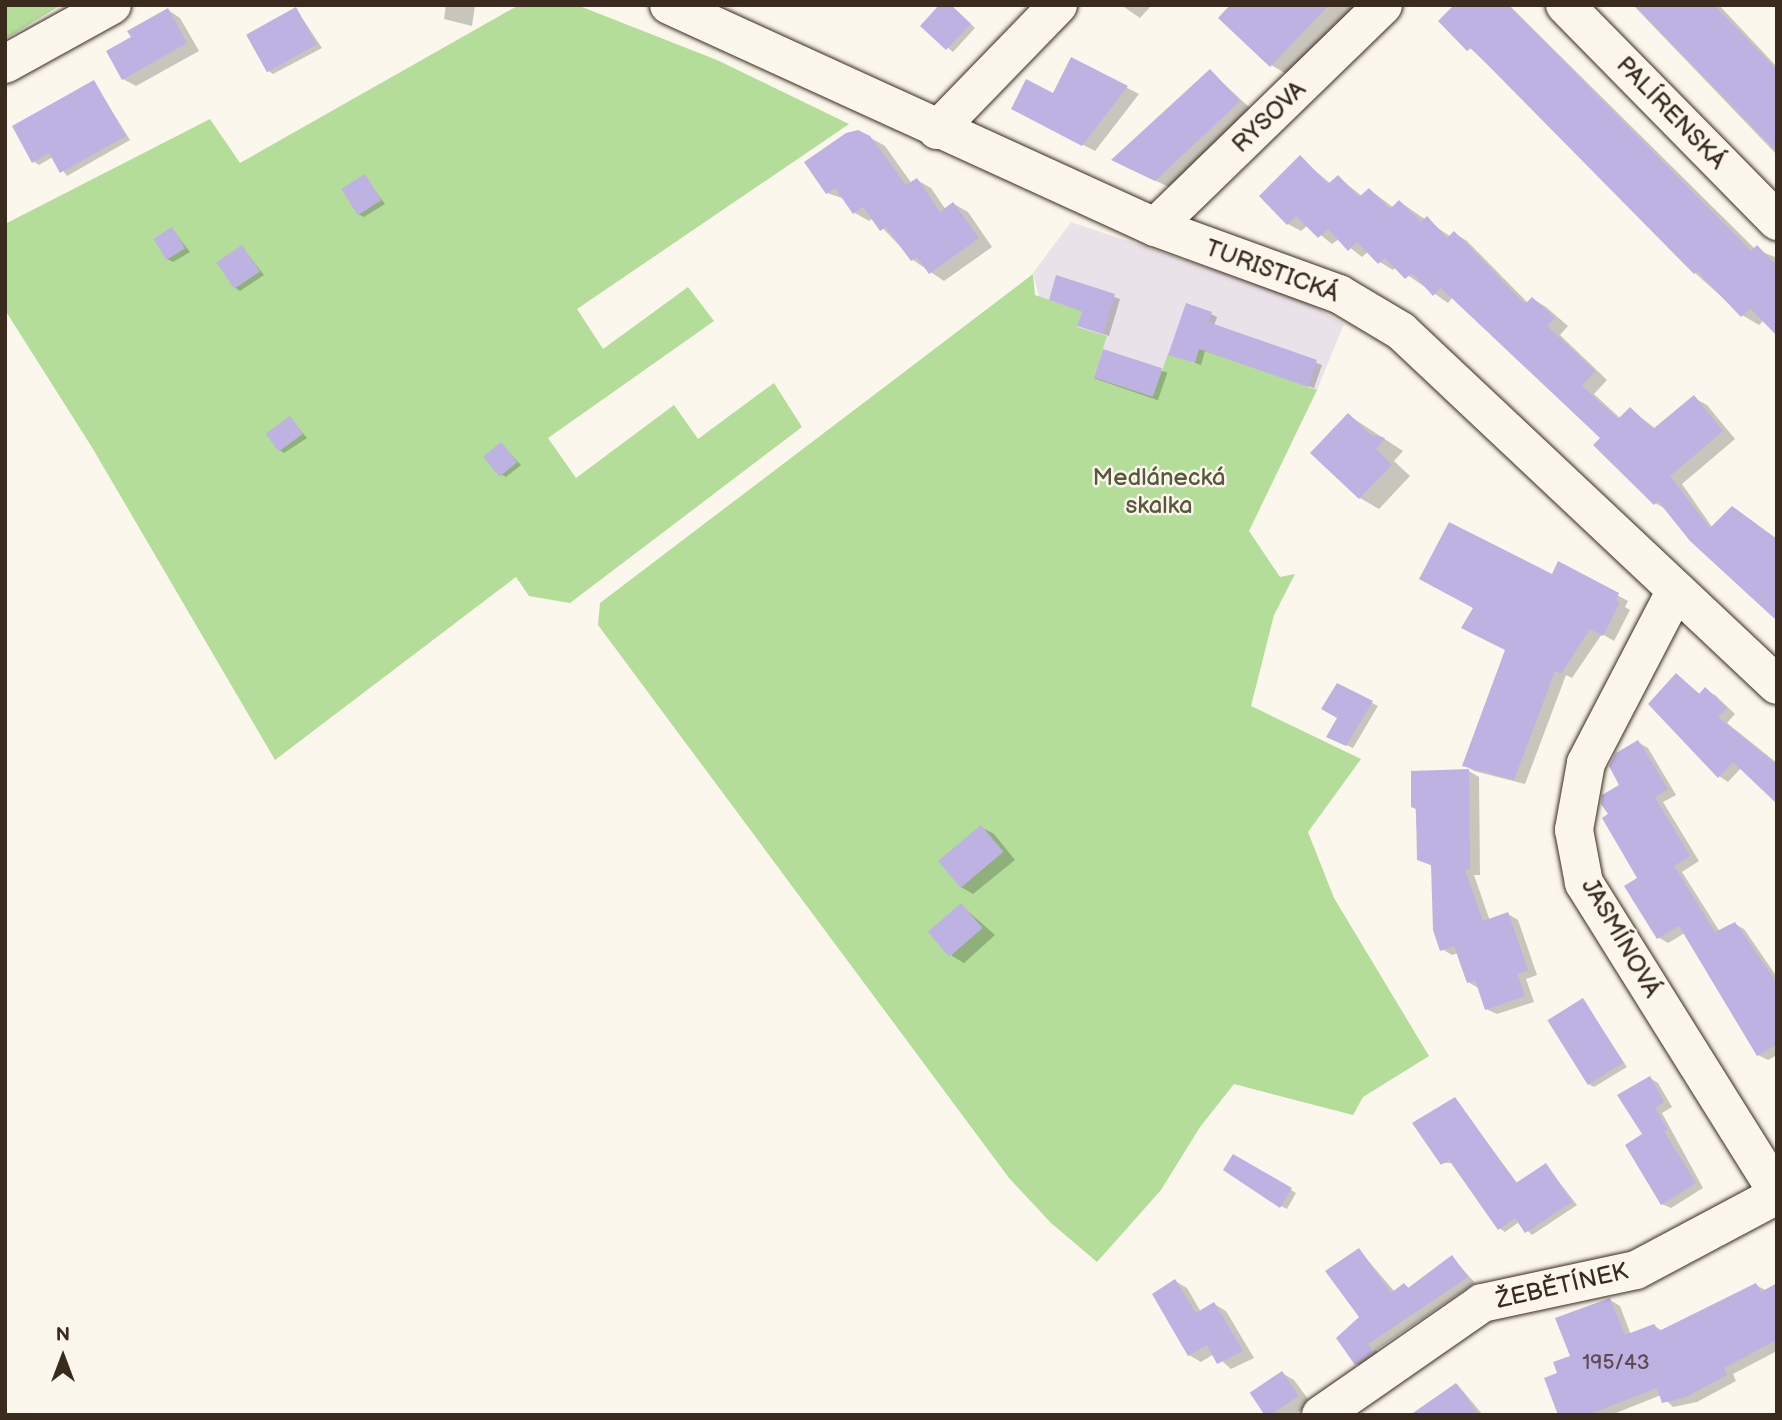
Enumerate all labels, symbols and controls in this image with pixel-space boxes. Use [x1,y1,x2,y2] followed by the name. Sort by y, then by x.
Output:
[1610,51,1732,175] street label: PALÍRENSKÁ
[1226,75,1312,159] street label: RYSOVA
[1201,234,1343,308] street label: TURISTICKÁ
[1093,464,1225,520] park label: Medlánecká skalka
[1575,873,1667,1003] street label: JASMÍNOVÁ
[1493,1257,1631,1315] street label: ŽEBĚTÍNEK
[28,1322,98,1392] north arrow
[56,1324,70,1347] text: N
[1582,1350,1650,1376] house number: 195/43

